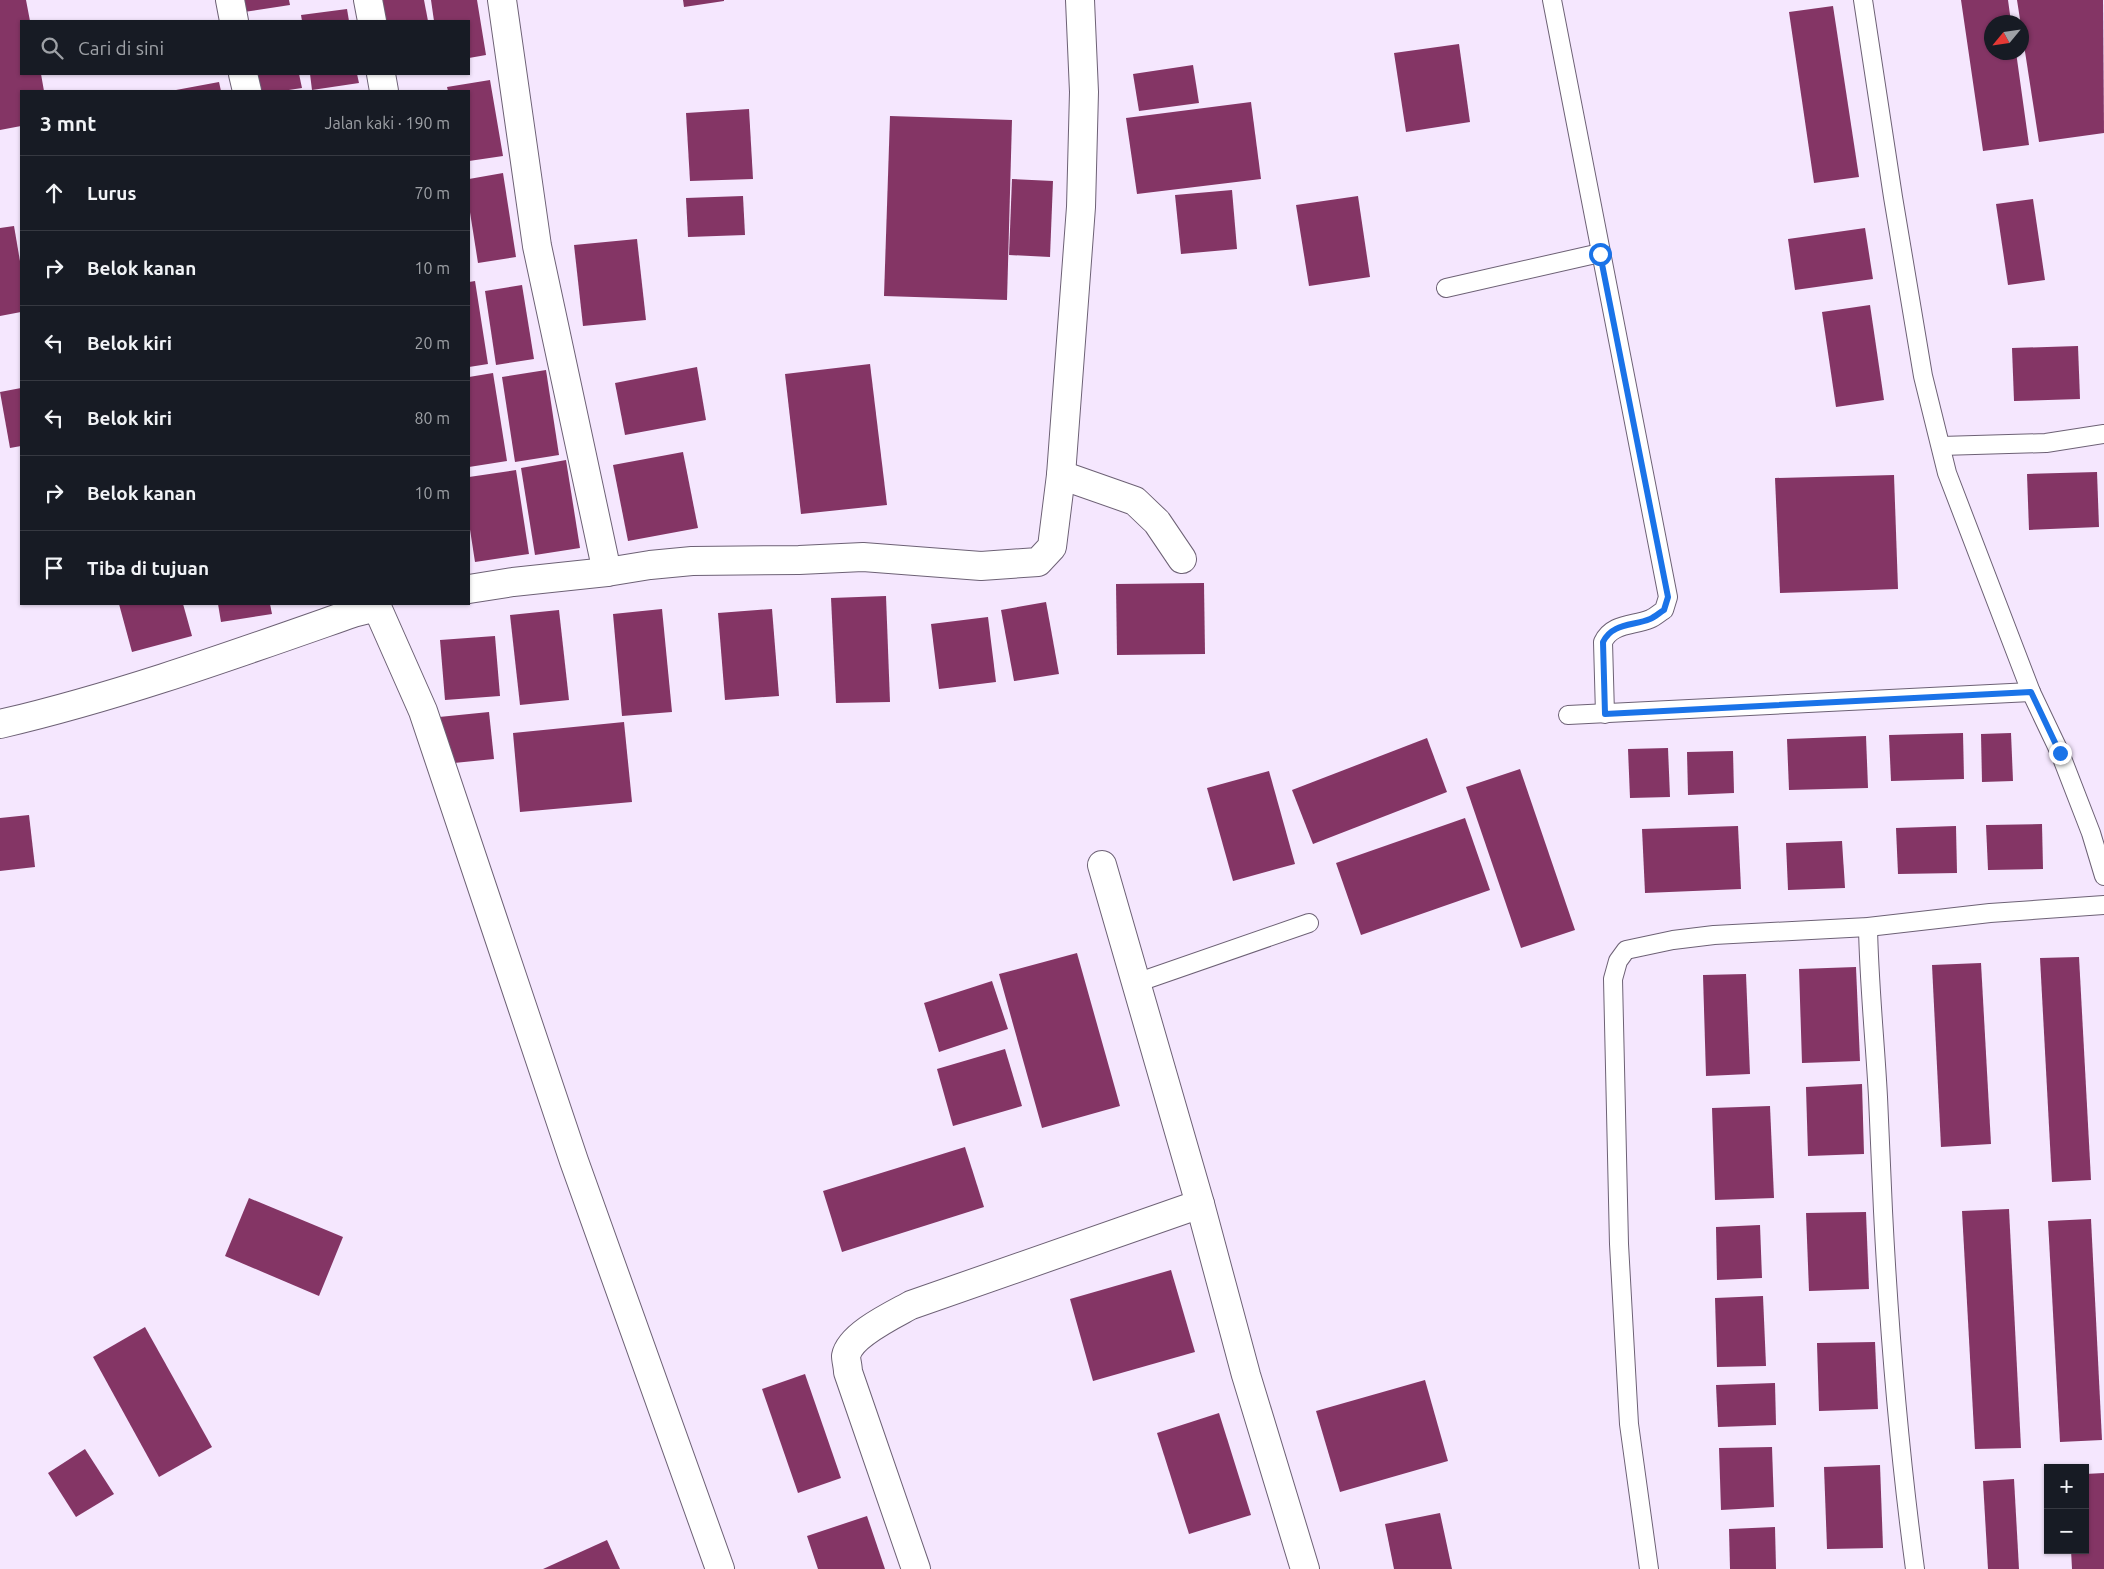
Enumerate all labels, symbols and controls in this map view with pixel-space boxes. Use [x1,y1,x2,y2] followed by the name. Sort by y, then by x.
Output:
[1984,15,2029,60] north arrow
[20,20,470,75] search box
[38,34,66,62] icon: search
[78,37,164,59] text: Cari di sini
[40,111,96,135] text: 3 mnt
[325,114,450,132] text: Jalan kaki · 190 m
[40,179,68,207] icon: ahead
[87,182,136,204] text: Lurus
[414,184,450,202] text: 70 m
[1589,243,1612,266] route start
[40,254,68,282] icon: right
[87,257,196,279] text: Belok kanan
[414,259,450,277] text: 10 m
[40,329,68,357] icon: left
[87,332,172,354] text: Belok kiri
[414,334,450,352] text: 20 m
[40,404,68,432] icon: left
[87,407,172,429] text: Belok kiri
[414,409,450,427] text: 80 m
[40,479,68,507] icon: right
[87,482,196,504] text: Belok kanan
[414,484,450,502] text: 10 m
[40,554,68,582] icon: arrive
[87,557,209,579] text: Tiba di tujuan
[2049,742,2072,765] route end
[2044,1464,2089,1554] map controls
[2044,1464,2089,1509] button: +
[2044,1509,2089,1554] button: −

